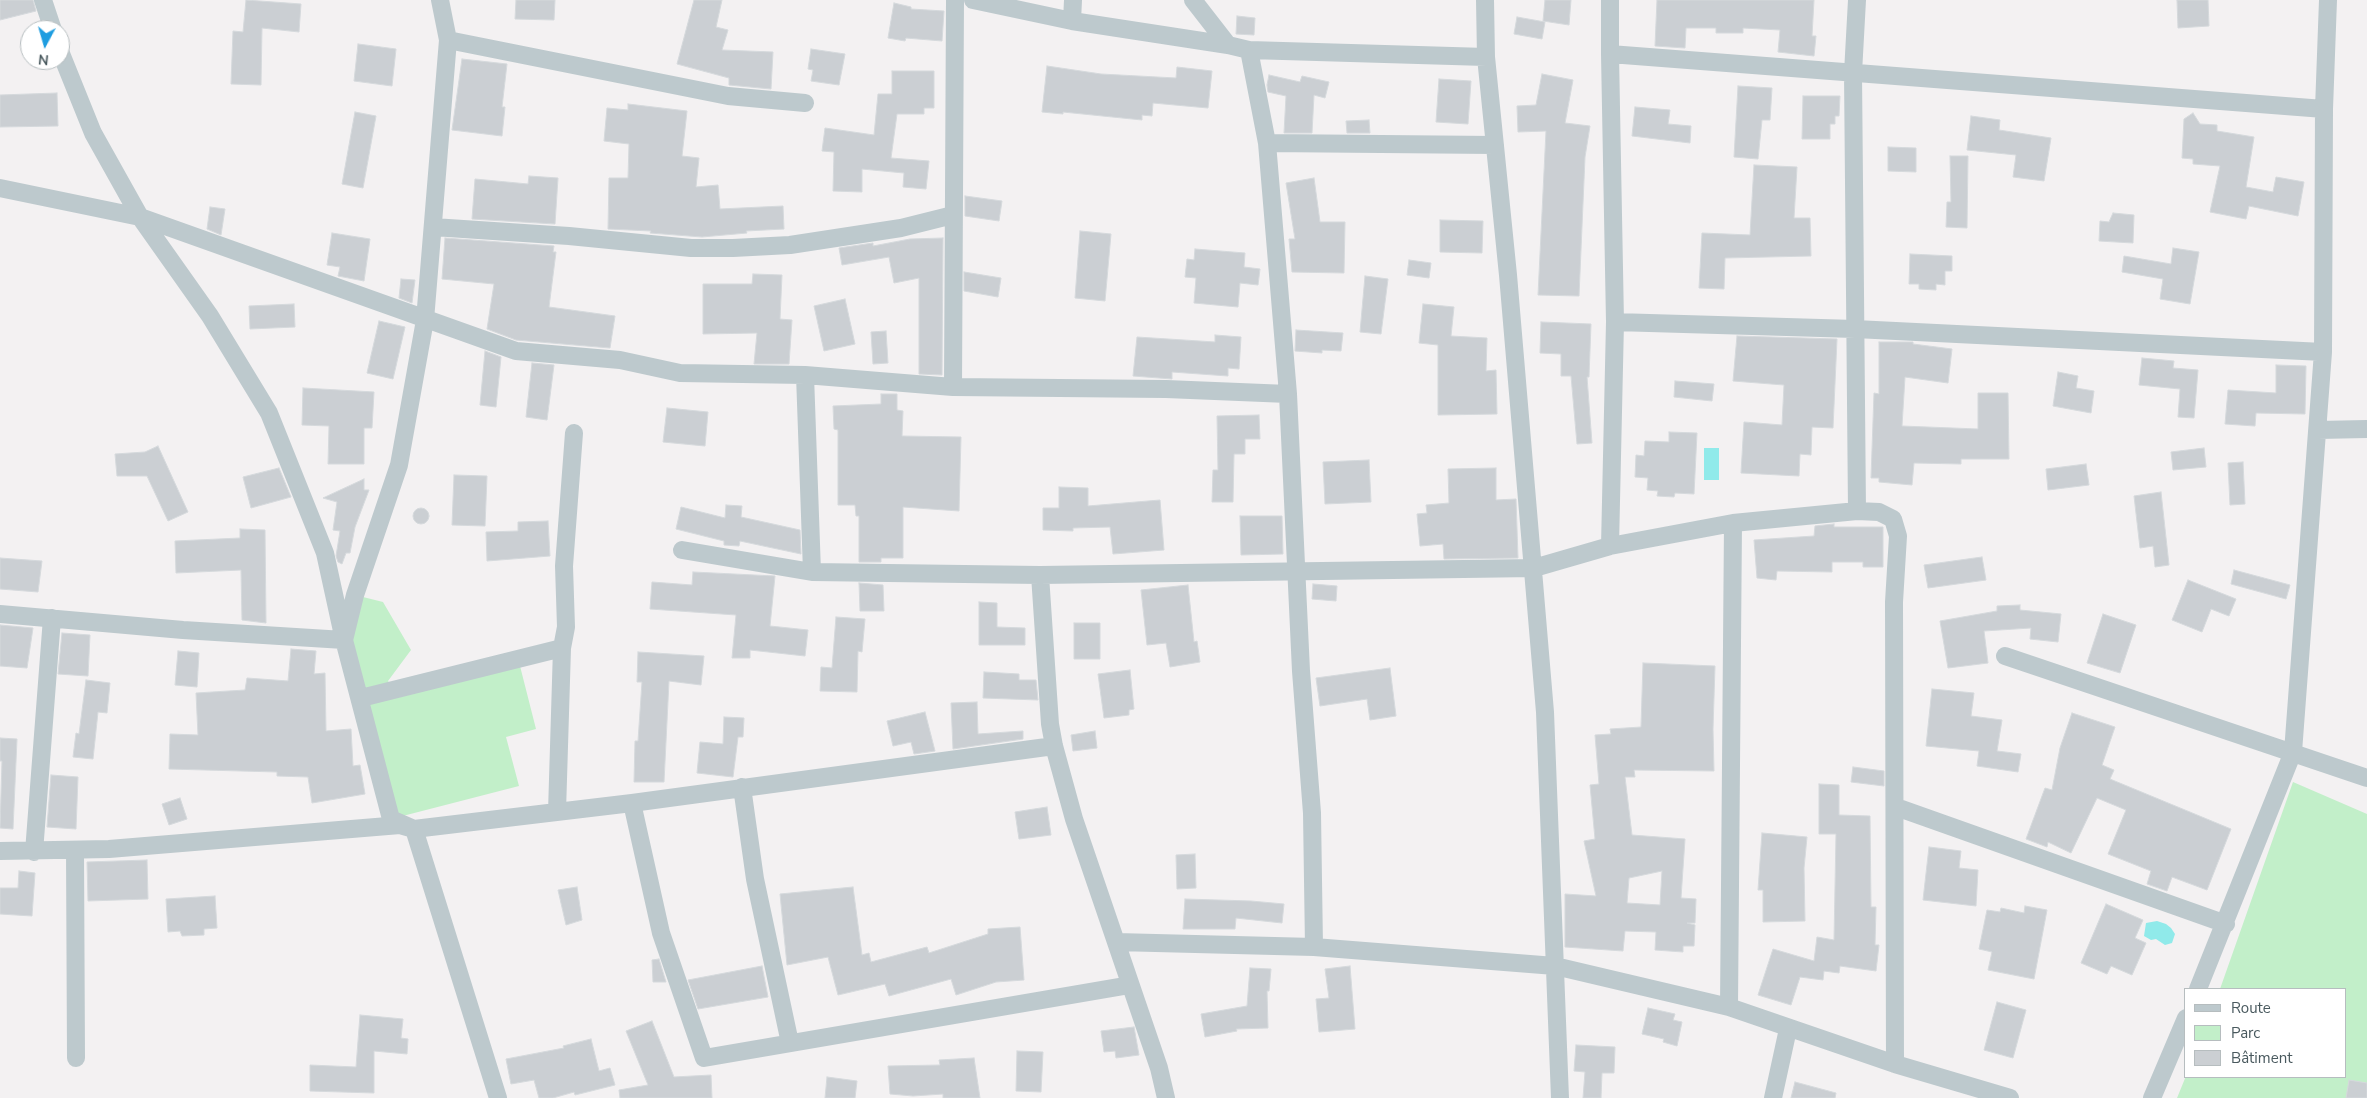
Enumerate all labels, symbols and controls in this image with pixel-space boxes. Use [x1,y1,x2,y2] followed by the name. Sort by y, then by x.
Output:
[20,20,70,70] north arrow
[37,49,50,69] text: N
[2184,988,2347,1078] legend
[2231,998,2271,1018] text: Route
[2231,1023,2260,1043] text: Parc
[2231,1048,2292,1068] text: Bâtiment

